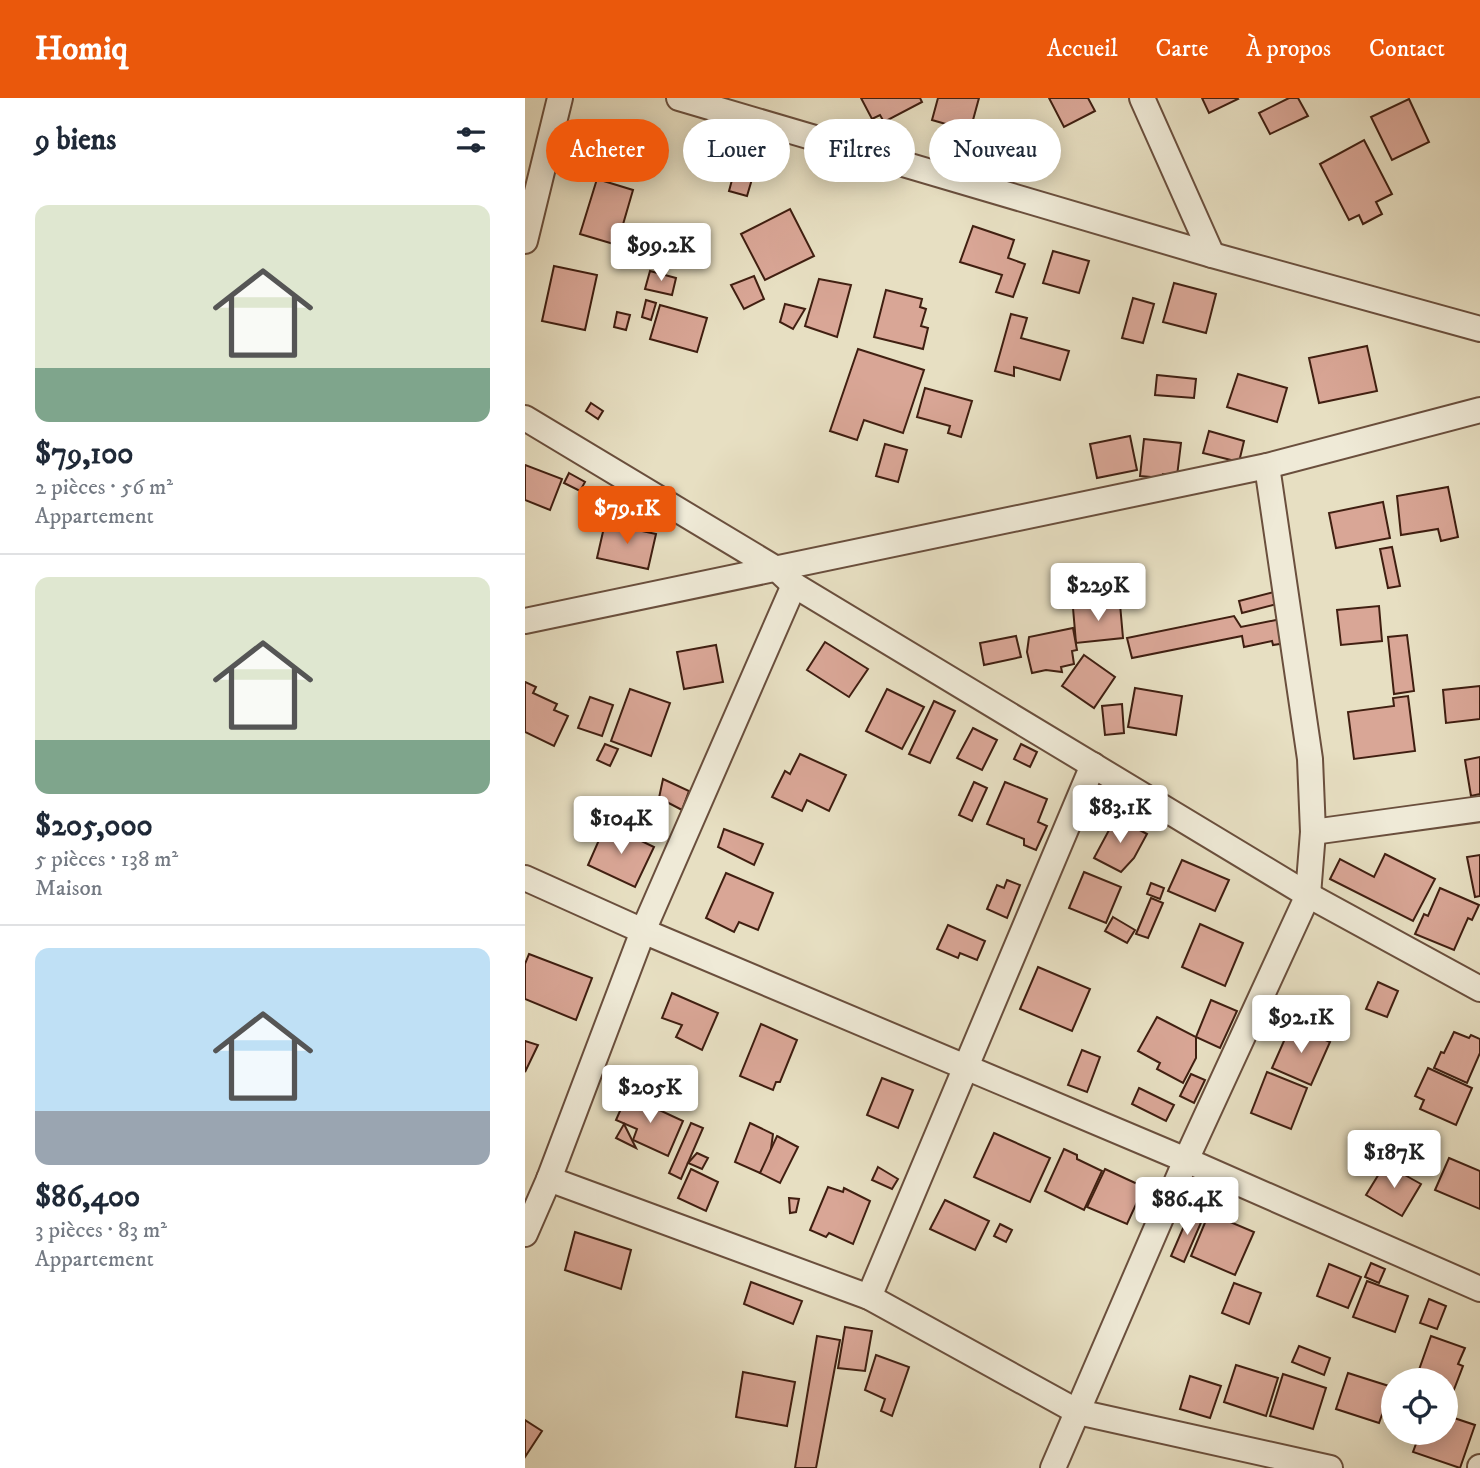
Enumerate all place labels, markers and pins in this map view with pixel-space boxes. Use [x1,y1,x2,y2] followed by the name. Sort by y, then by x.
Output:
[604,223,718,283] pin: $99.2K
[570,486,684,546] pin: $79.1K
[1049,564,1147,623] pin: $229K
[1063,786,1177,845] pin: $83.1K
[572,796,670,856] pin: $104K
[1244,996,1358,1055] pin: $92.1K
[601,1066,699,1125] pin: $205K
[1345,1130,1443,1190] pin: $187K
[1130,1178,1244,1237] pin: $86.4K

